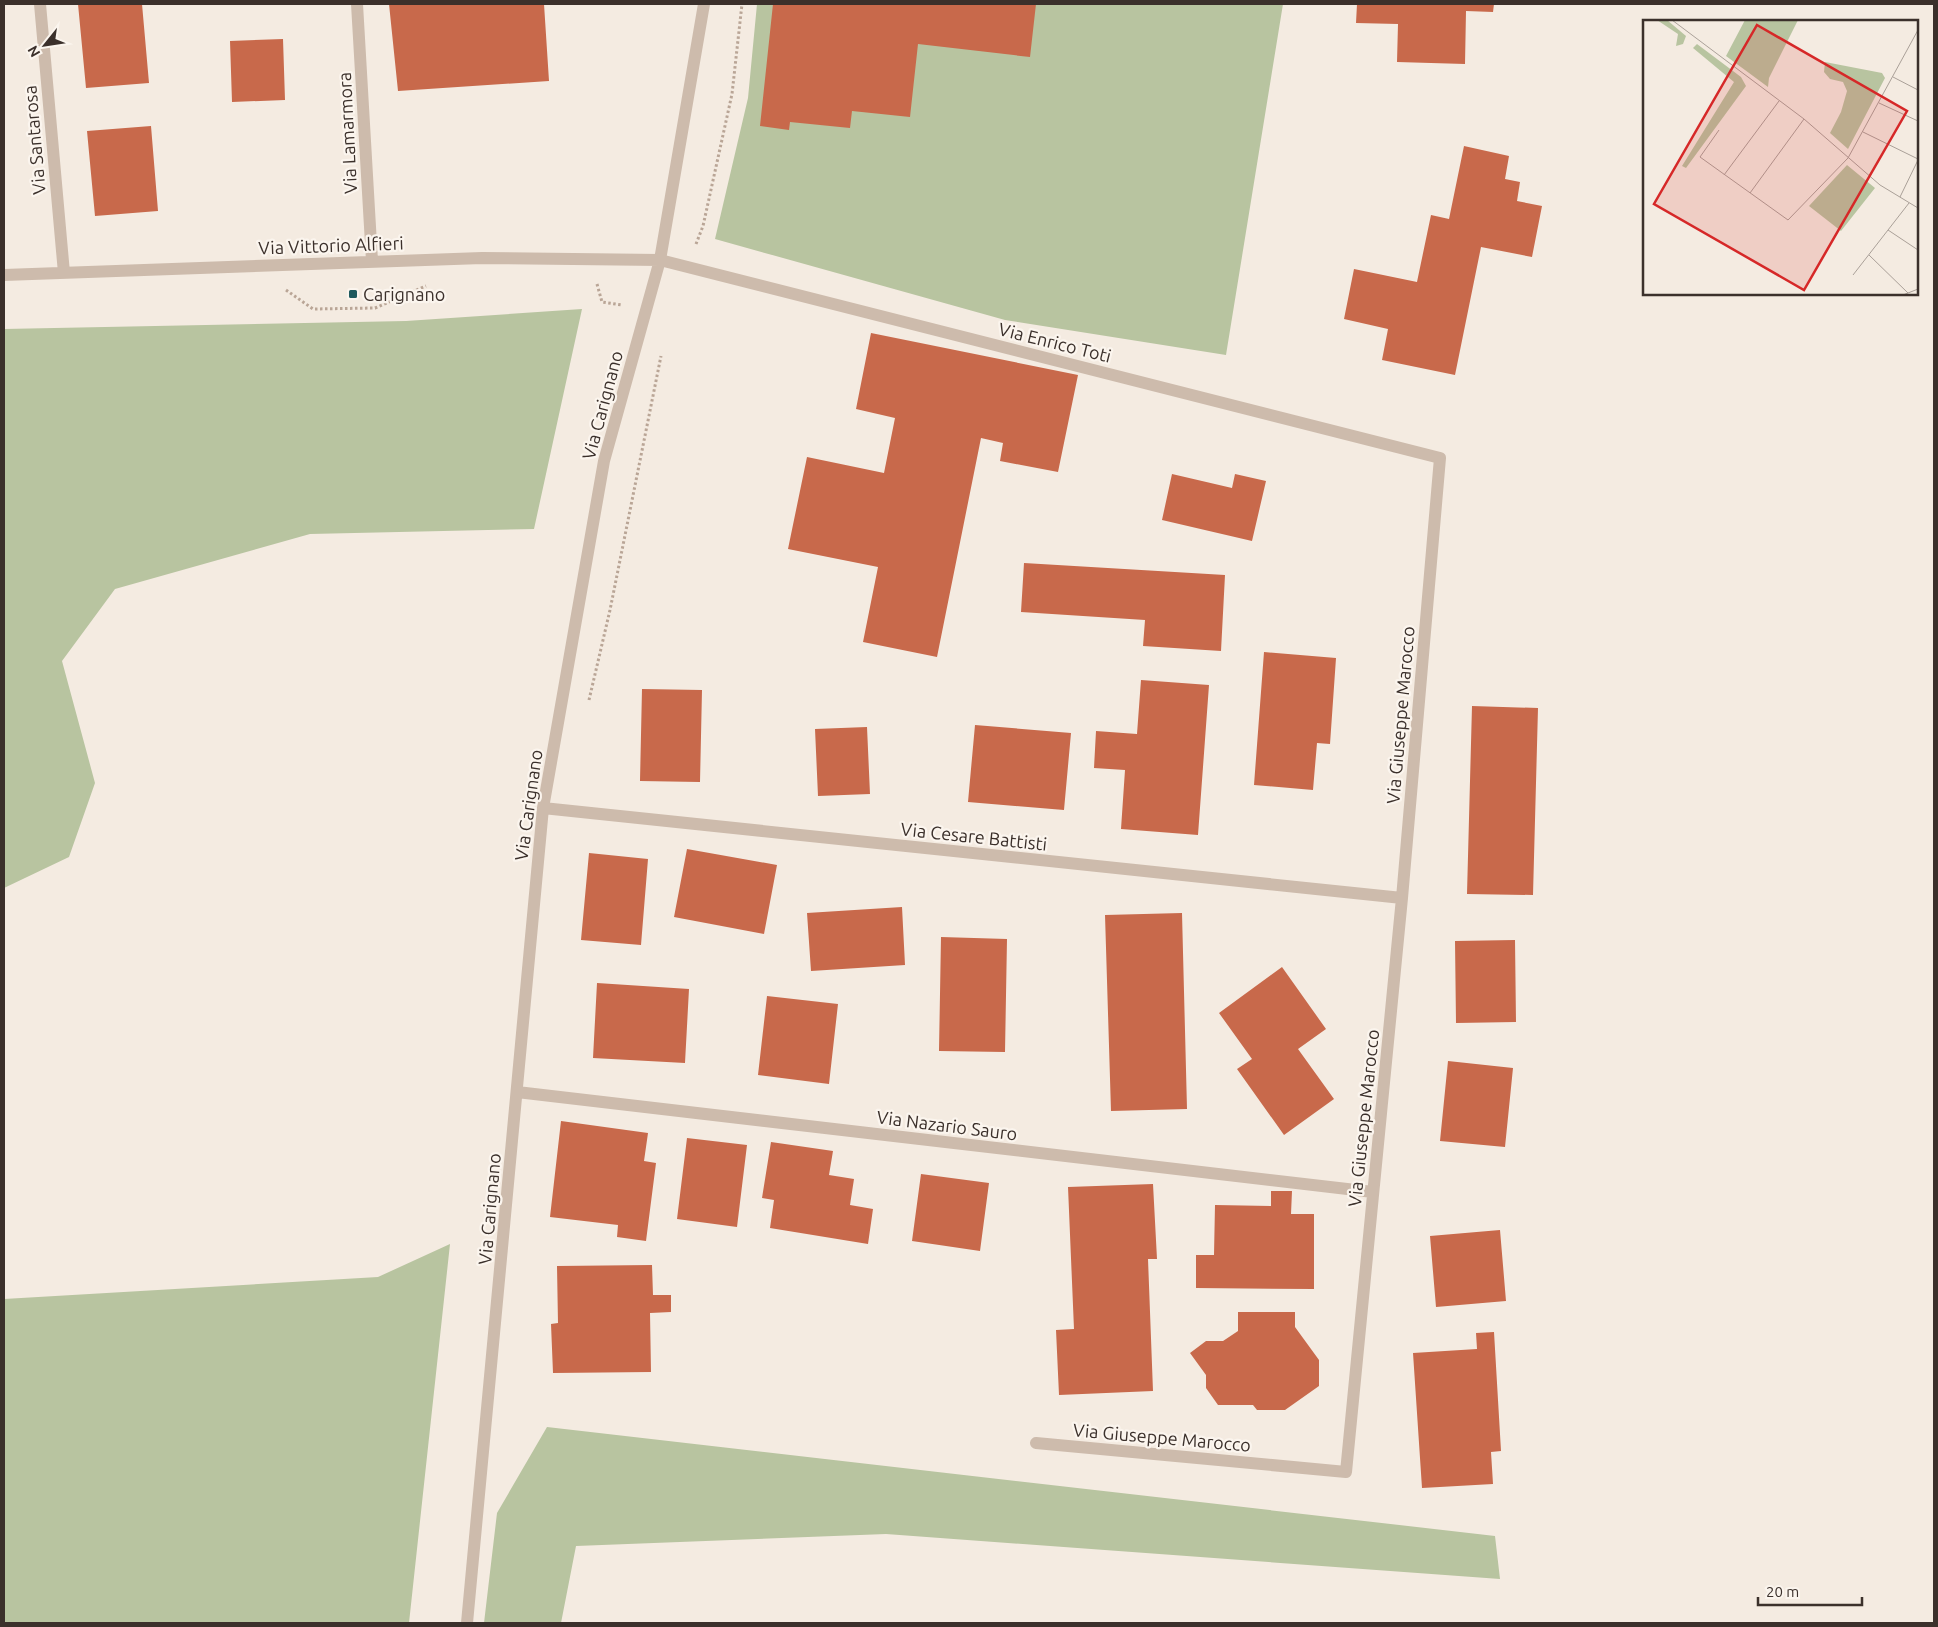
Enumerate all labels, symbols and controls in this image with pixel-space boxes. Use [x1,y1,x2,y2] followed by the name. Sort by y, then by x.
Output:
[20,20,70,70] north arrow
[1643,20,1918,295] inset map
[24,43,43,60] text: N
[334,72,360,194] street label: Via Lamarmora
[19,85,49,195] street label: Via Santarosa
[258,232,404,258] street label: Via Vittorio Alfieri
[363,284,445,304] place label: Carignano
[347,288,359,300] marker: Carignano
[997,318,1113,366] street label: Via Enrico Toti
[578,348,626,462] street label: Via Carignano
[1382,625,1418,805] street label: Via Giuseppe Marocco
[510,748,546,862] street label: Via Carignano
[900,818,1048,854] street label: Via Cesare Battisti
[1344,1028,1382,1208] street label: Via Giuseppe Marocco
[876,1106,1018,1144] street label: Via Nazario Sauro
[474,1152,504,1266] street label: Via Carignano
[1072,1419,1252,1455] street label: Via Giuseppe Marocco
[1758,1574,1862,1606] scale bar
[1766,1583,1799,1600] text: 20 m

